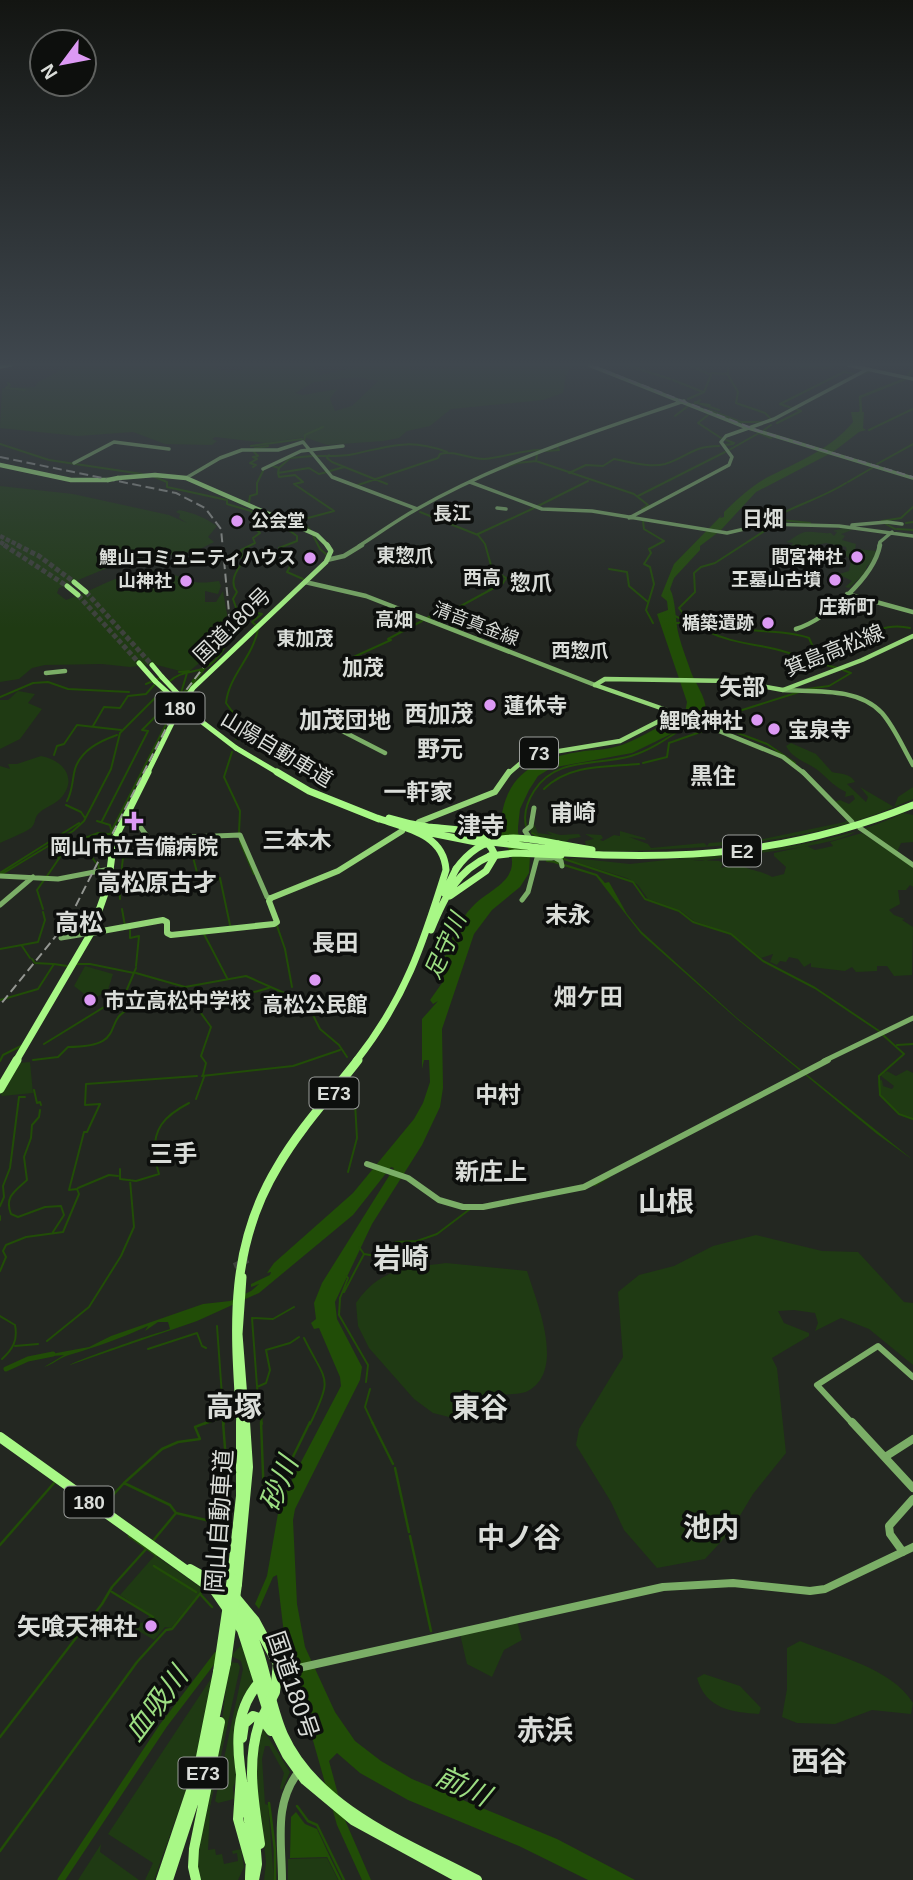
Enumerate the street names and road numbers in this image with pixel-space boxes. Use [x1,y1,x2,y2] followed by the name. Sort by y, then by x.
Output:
[189,583,275,667] street label: 国道180号
[430,599,522,649] street label: 清音真金線
[781,620,887,680] street label: 箕島高松線
[156,692,204,723] road number: 180
[217,707,337,791] street label: 山陽自動車道
[520,738,558,768] road number: 73
[723,836,761,866] road number: E2
[310,1078,358,1108] road number: E73
[201,1448,237,1594] street label: 岡山自動車道
[64,1486,114,1518] road number: 180
[262,1628,324,1742] street label: 国道180号
[178,1758,228,1788] road number: E73

